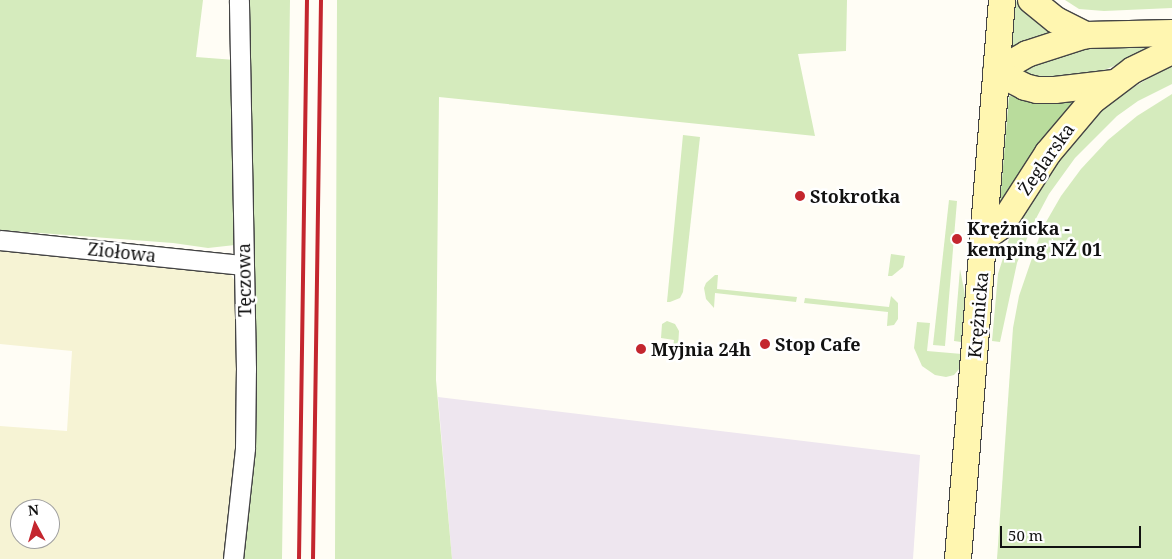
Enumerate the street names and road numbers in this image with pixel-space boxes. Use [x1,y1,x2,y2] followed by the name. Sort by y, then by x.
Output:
[1013,119,1079,199] street label: Żeglarska
[87,238,157,266] street label: Ziołowa
[233,243,255,317] street label: Tęczowa
[963,271,993,359] street label: Krężnicka

